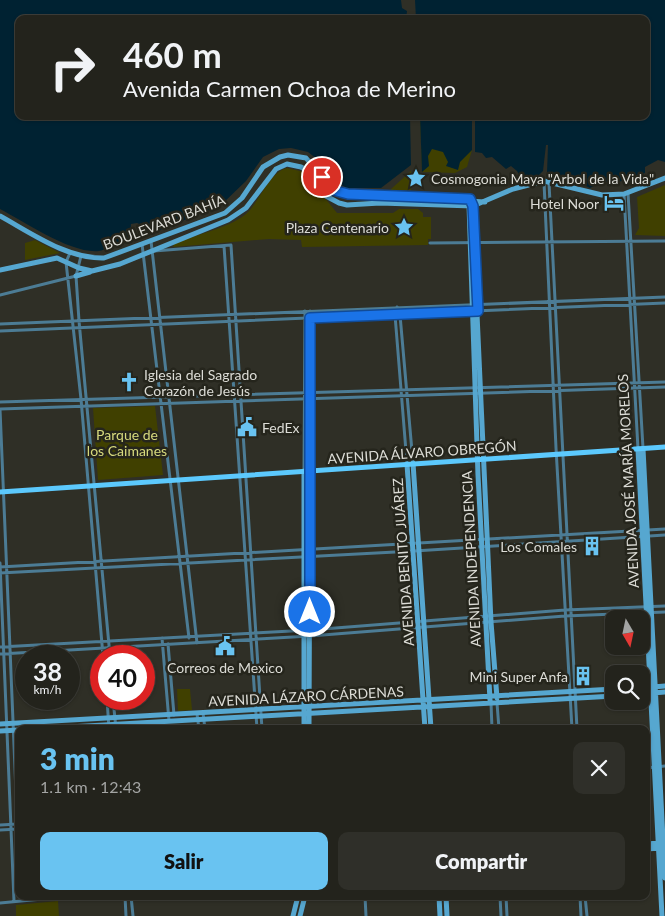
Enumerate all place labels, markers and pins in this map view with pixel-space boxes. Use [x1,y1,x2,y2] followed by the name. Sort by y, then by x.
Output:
[301,156,343,198] pin
[405,167,427,189] place icon: Cosmogonia Maya "Arbol de la Vida"
[431,170,654,187] place label: Cosmogonia Maya "Arbol de la Vida"
[603,192,625,214] hotel icon: Hotel Noor
[530,195,599,212] place label: Hotel Noor
[393,216,415,238] place icon: Plaza Centenario
[286,219,389,236] place label: Plaza Centenario
[144,366,257,399] place label: Iglesia del Sagrado Corazón de Jesús
[118,371,140,393] church icon: Iglesia del Sagrado Corazón de Jesús
[236,416,258,438] public building icon: FedEx
[262,419,300,436] place label: FedEx
[581,535,603,557] building icon: Los Comales
[500,538,577,555] place label: Los Comales
[214,635,236,657] public building icon: Correos de Mexico
[167,659,283,676] place label: Correos de Mexico
[572,665,594,687] building icon: Mini Super Anfa
[470,668,568,685] place label: Mini Super Anfa

